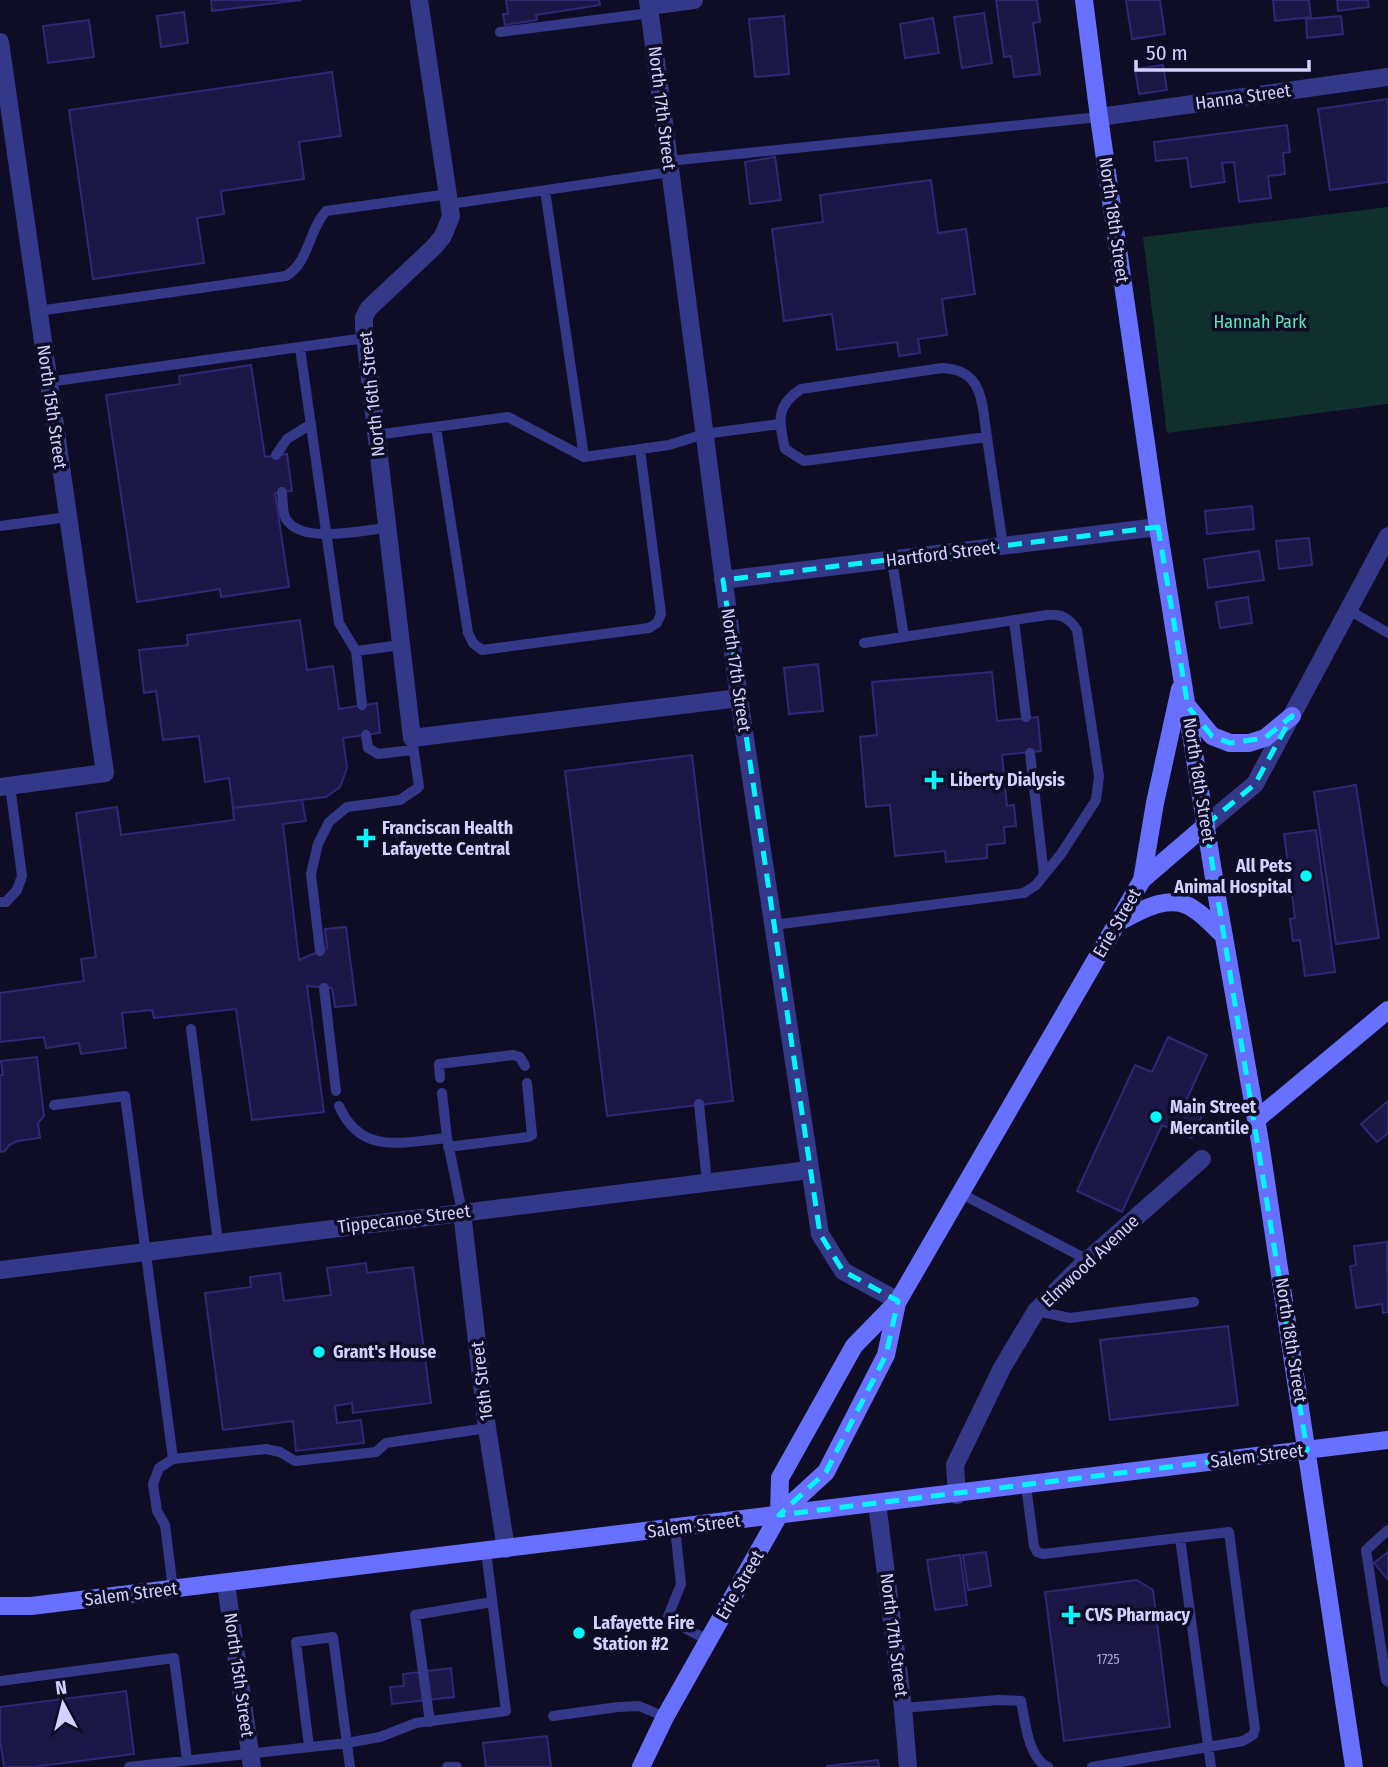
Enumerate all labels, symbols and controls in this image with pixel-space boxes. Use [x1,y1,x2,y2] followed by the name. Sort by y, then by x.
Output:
[1136,28,1309,72] scale bar
[1146,40,1188,66] text: 50 m
[643,45,681,171] street label: North 17th Street
[1194,79,1292,115] street label: Hanna Street
[1094,156,1134,284] street label: North 18th Street
[1213,311,1307,333] park label: Hannah Park
[354,330,390,458] street label: North 16th Street
[32,343,72,471] street label: North 15th Street
[885,536,997,572] street label: Hartford Street
[716,607,756,733] street label: North 17th Street
[1178,716,1220,844] street label: North 18th Street
[950,769,1065,791] place label: Liberty Dialysis
[924,770,944,790] marker: Liberty Dialysis
[382,817,513,860] place label: Franciscan Health Lafayette Central
[356,828,376,848] marker: Franciscan Health Lafayette Central
[1173,855,1292,898] place label: All Pets Animal Hospital
[1298,868,1314,884] marker: All Pets Animal Hospital
[1088,884,1146,962] street label: Erie Street
[1170,1096,1257,1139] place label: Main Street Mercantile
[1148,1109,1164,1125] marker: Main Street Mercantile
[336,1200,472,1238] street label: Tippecanoe Street
[1037,1210,1144,1312] street label: Elmwood Avenue
[1270,1276,1312,1404] street label: North 18th Street
[466,1340,498,1422] street label: 16th Street
[333,1341,436,1363] place label: Grant's House
[311,1344,327,1360] marker: Grant's House
[1209,1439,1305,1473] street label: Salem Street
[646,1509,742,1543] street label: Salem Street
[711,1546,769,1624] street label: Erie Street
[875,1572,913,1698] street label: North 17th Street
[83,1577,179,1611] street label: Salem Street
[1085,1604,1191,1626] place label: CVS Pharmacy
[1063,1607,1079,1623] marker: CVS Pharmacy
[219,1611,259,1739] street label: North 15th Street
[593,1612,695,1655] place label: Lafayette Fire Station #2
[571,1625,587,1641] marker: Lafayette Fire Station #2
[1096,1651,1120,1668] house number: 1725
[28,1669,98,1739] north arrow
[54,1676,68,1700] text: N

